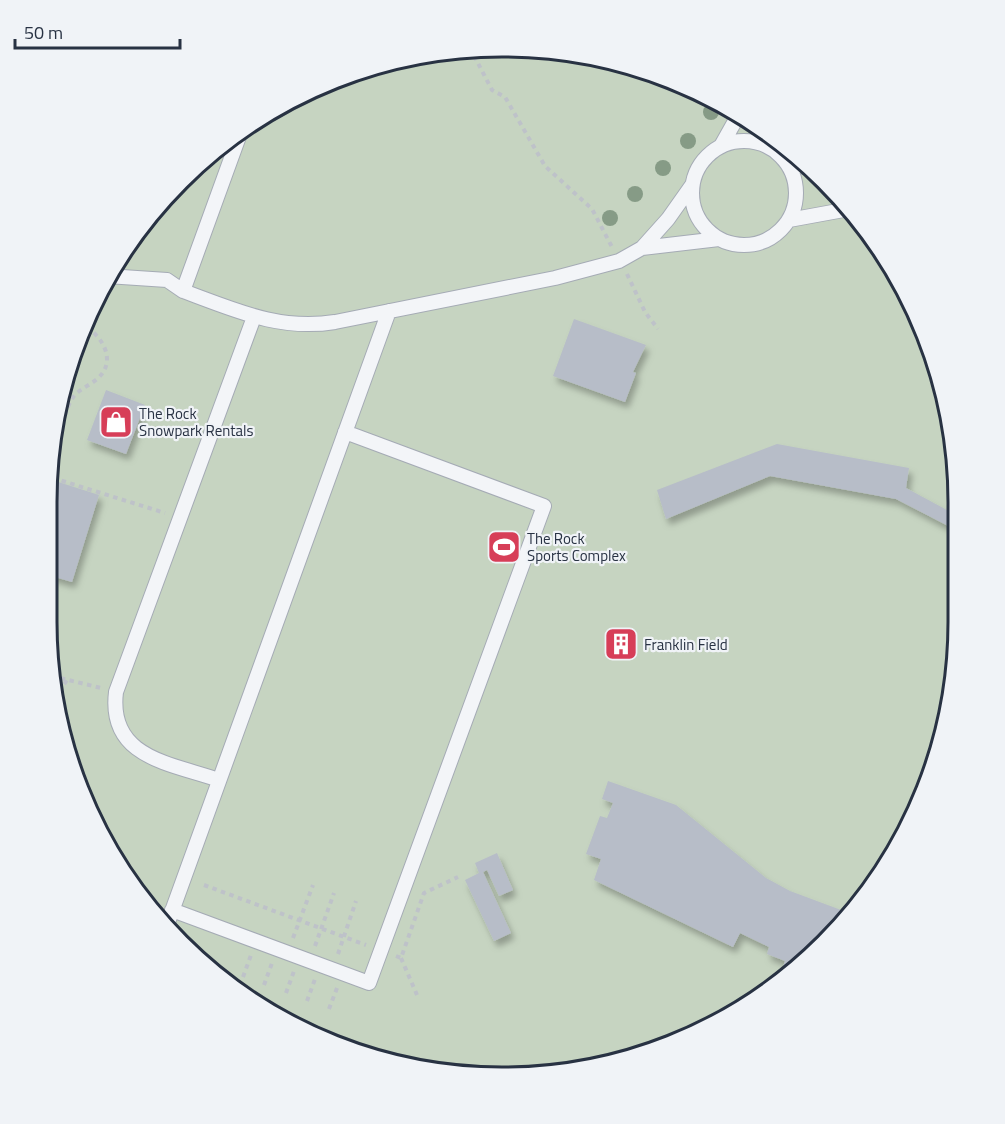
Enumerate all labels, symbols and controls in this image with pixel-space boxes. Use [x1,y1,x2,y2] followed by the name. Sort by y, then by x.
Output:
[15,12,180,50] scale bar
[24,19,63,46] text: 50 m
[139,402,253,442] place label: The Rock Snowpark Rentals
[98,404,134,440] shop icon: The Rock Snowpark Rentals
[527,527,626,567] place label: The Rock Sports Complex
[486,529,522,565] sports icon: The Rock Sports Complex
[603,626,639,662] building icon: Franklin Field
[644,633,728,656] place label: Franklin Field

